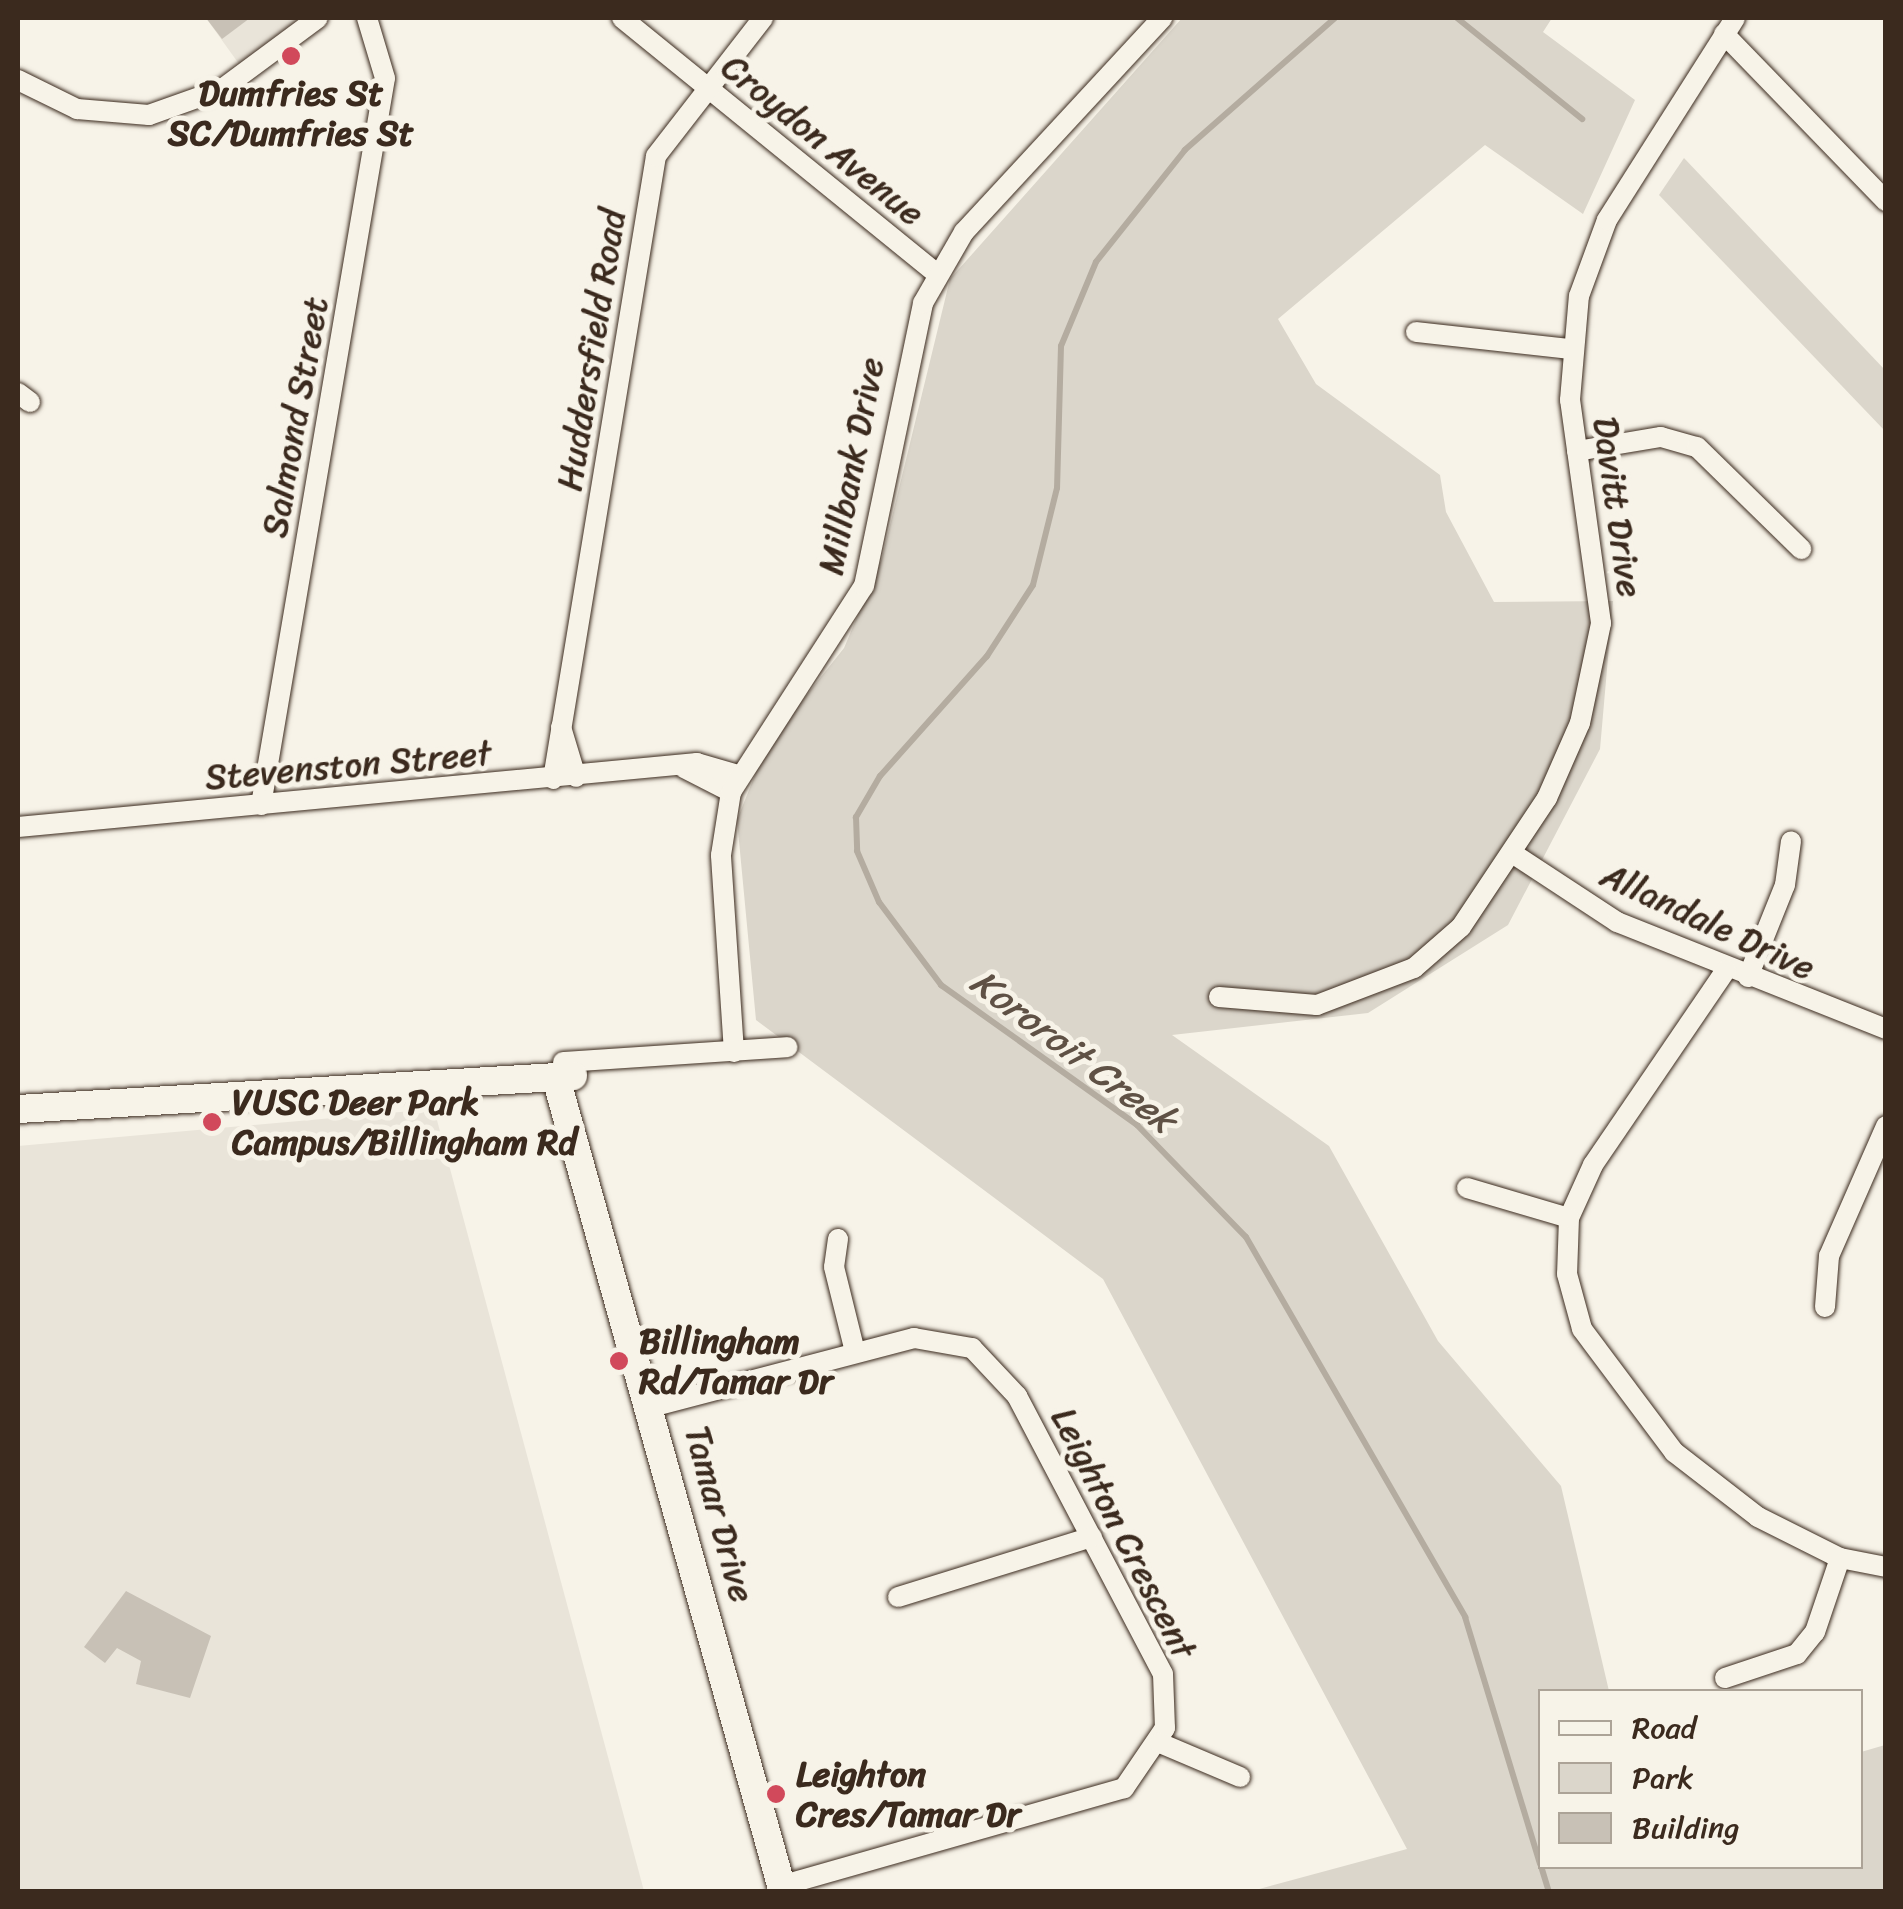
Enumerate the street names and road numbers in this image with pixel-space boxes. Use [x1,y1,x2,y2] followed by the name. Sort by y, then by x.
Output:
[713,46,933,234] street label: Croydon Avenue
[548,206,634,494] street label: Huddersfield Road
[253,294,337,540] street label: Salmond Street
[809,354,893,578] street label: Millbank Drive
[1585,414,1651,600] street label: Davitt Drive
[203,732,493,798] street label: Stevenston Street
[1595,853,1821,989] street label: Allandale Drive
[1042,1399,1206,1667] street label: Leighton Crescent
[676,1421,764,1607] street label: Tamar Drive

